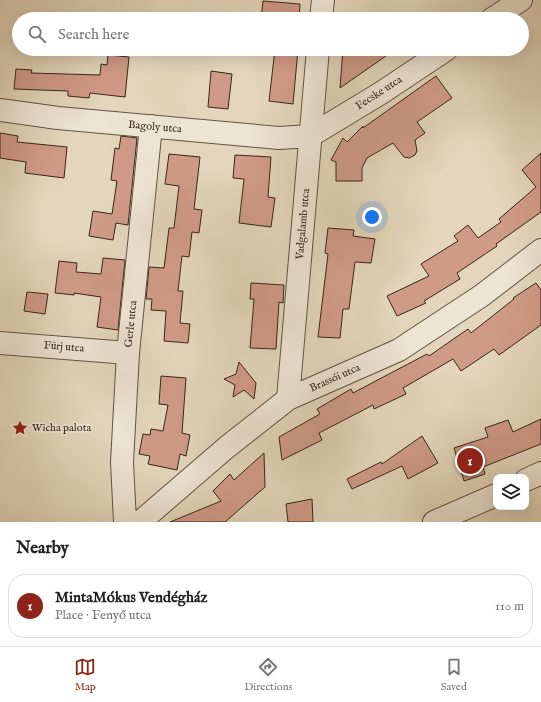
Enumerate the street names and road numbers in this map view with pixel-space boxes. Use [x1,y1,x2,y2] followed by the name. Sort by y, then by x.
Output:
[353,73,405,113] street label: Fecske utca
[128,118,183,136] street label: Bagoly utca
[293,188,313,261] street label: Vadgalamb utca
[122,300,140,348] street label: Gerle utca
[43,338,85,356] street label: Fürj utca
[307,361,363,395] street label: Brassói utca

